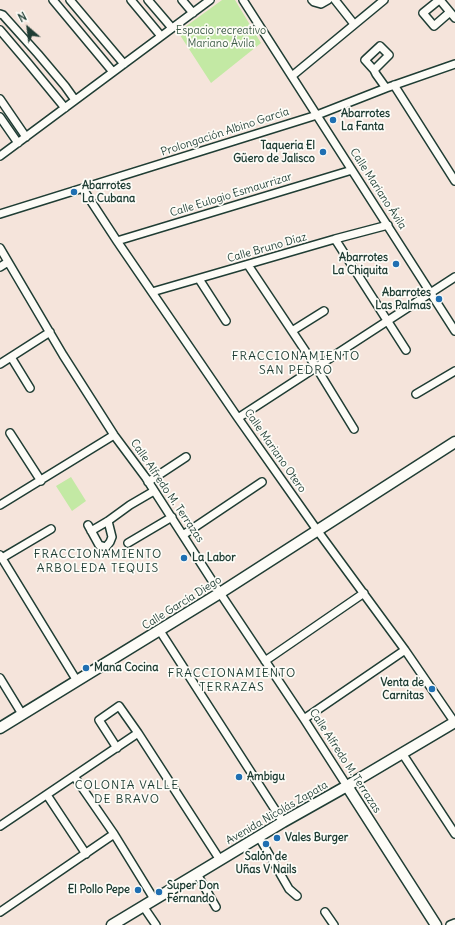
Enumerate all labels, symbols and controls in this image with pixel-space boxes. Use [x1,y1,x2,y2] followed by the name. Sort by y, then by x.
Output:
[8,8,48,48] north arrow
[16,9,29,25] text: N
[176,24,266,50] park label: Espacio recreativo Mariano Ávila
[159,105,291,159] street label: Prolongación Albino García
[341,107,390,133] place label: Abarrotes La Fanta
[328,115,338,125] marker: Abarrotes La Fanta
[233,139,315,165] place label: Taqueria El Güero de Jalisco
[347,146,409,232] street label: Calle Mariano Ávila
[318,147,328,157] marker: Taqueria El Güero de Jalisco
[168,170,294,220] street label: Calle Eulogio Esmaurrizar
[82,179,135,205] place label: Abarrotes La Cubana
[69,187,79,197] marker: Abarrotes La Cubana
[226,230,308,266] street label: Calle Bruno Díaz
[332,251,388,277] place label: Abarrotes La Chiquita
[391,259,401,269] marker: Abarrotes La Chiquita
[375,286,431,312] place label: Abarrotes Las Palmas
[434,294,444,304] marker: Abarrotes Las Palmas
[232,350,360,378] district label: FRACCIONAMIENTO SAN PEDRO
[241,407,309,495] street label: Calle Mariano Otero
[127,437,207,545] street label: Calle Alfredo M. Terrazas
[34,548,162,576] district label: FRACCIONAMIENTO ARBOLEDA TEQUIS
[192,551,236,565] place label: La Labor
[179,553,189,563] marker: La Labor
[140,573,224,633] street label: Calle García Diego
[94,661,158,675] place label: Mana Cocina
[81,663,91,673] marker: Mana Cocina
[168,667,296,695] district label: FRACCIONAMIENTO TERRAZAS
[380,676,424,702] place label: Venta de Carnitas
[427,684,437,694] marker: Venta de Carnitas
[306,706,384,816] street label: Calle Alfredo M. Terrazas
[247,770,285,784] place label: Ambigu
[234,772,244,782] marker: Ambigu
[224,778,330,848] street label: Avenida Nicolás Zapata
[75,779,179,807] district label: COLONIA VALLE DE BRAVO
[285,831,348,845] place label: Vales Burger
[272,833,282,843] marker: Vales Burger
[261,839,271,849] marker: Salón de Uñas V Nails
[236,850,296,876] place label: Salón de Uñas V Nails
[167,879,219,905] place label: Super Don Fernando
[68,883,130,897] place label: El Pollo Pepe
[133,885,143,895] marker: El Pollo Pepe
[154,887,164,897] marker: Super Don Fernando

